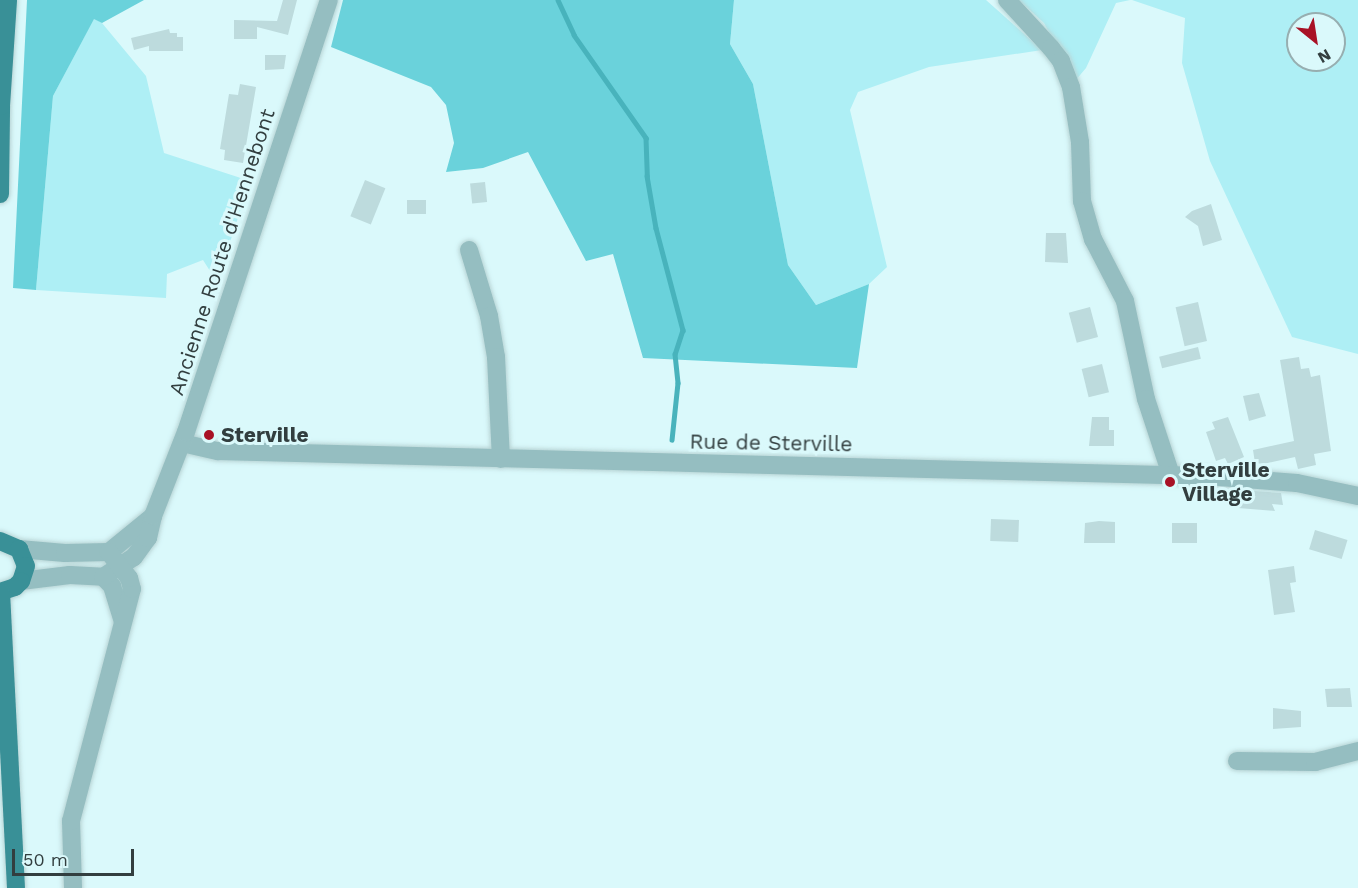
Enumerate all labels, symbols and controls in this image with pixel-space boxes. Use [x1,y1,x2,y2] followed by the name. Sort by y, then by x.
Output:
[1286,12,1346,72] north arrow
[1314,45,1334,67] text: N
[164,106,280,398] street label: Ancienne Route d'Hennebont
[221,422,309,448] place label: Sterville
[202,428,216,442] marker: Sterville
[689,429,853,457] street label: Rue de Sterville
[1182,457,1270,507] place label: Sterville Village
[1163,475,1177,489] marker: Sterville Village
[15,837,136,875] scale bar
[23,849,68,870] text: 50 m

